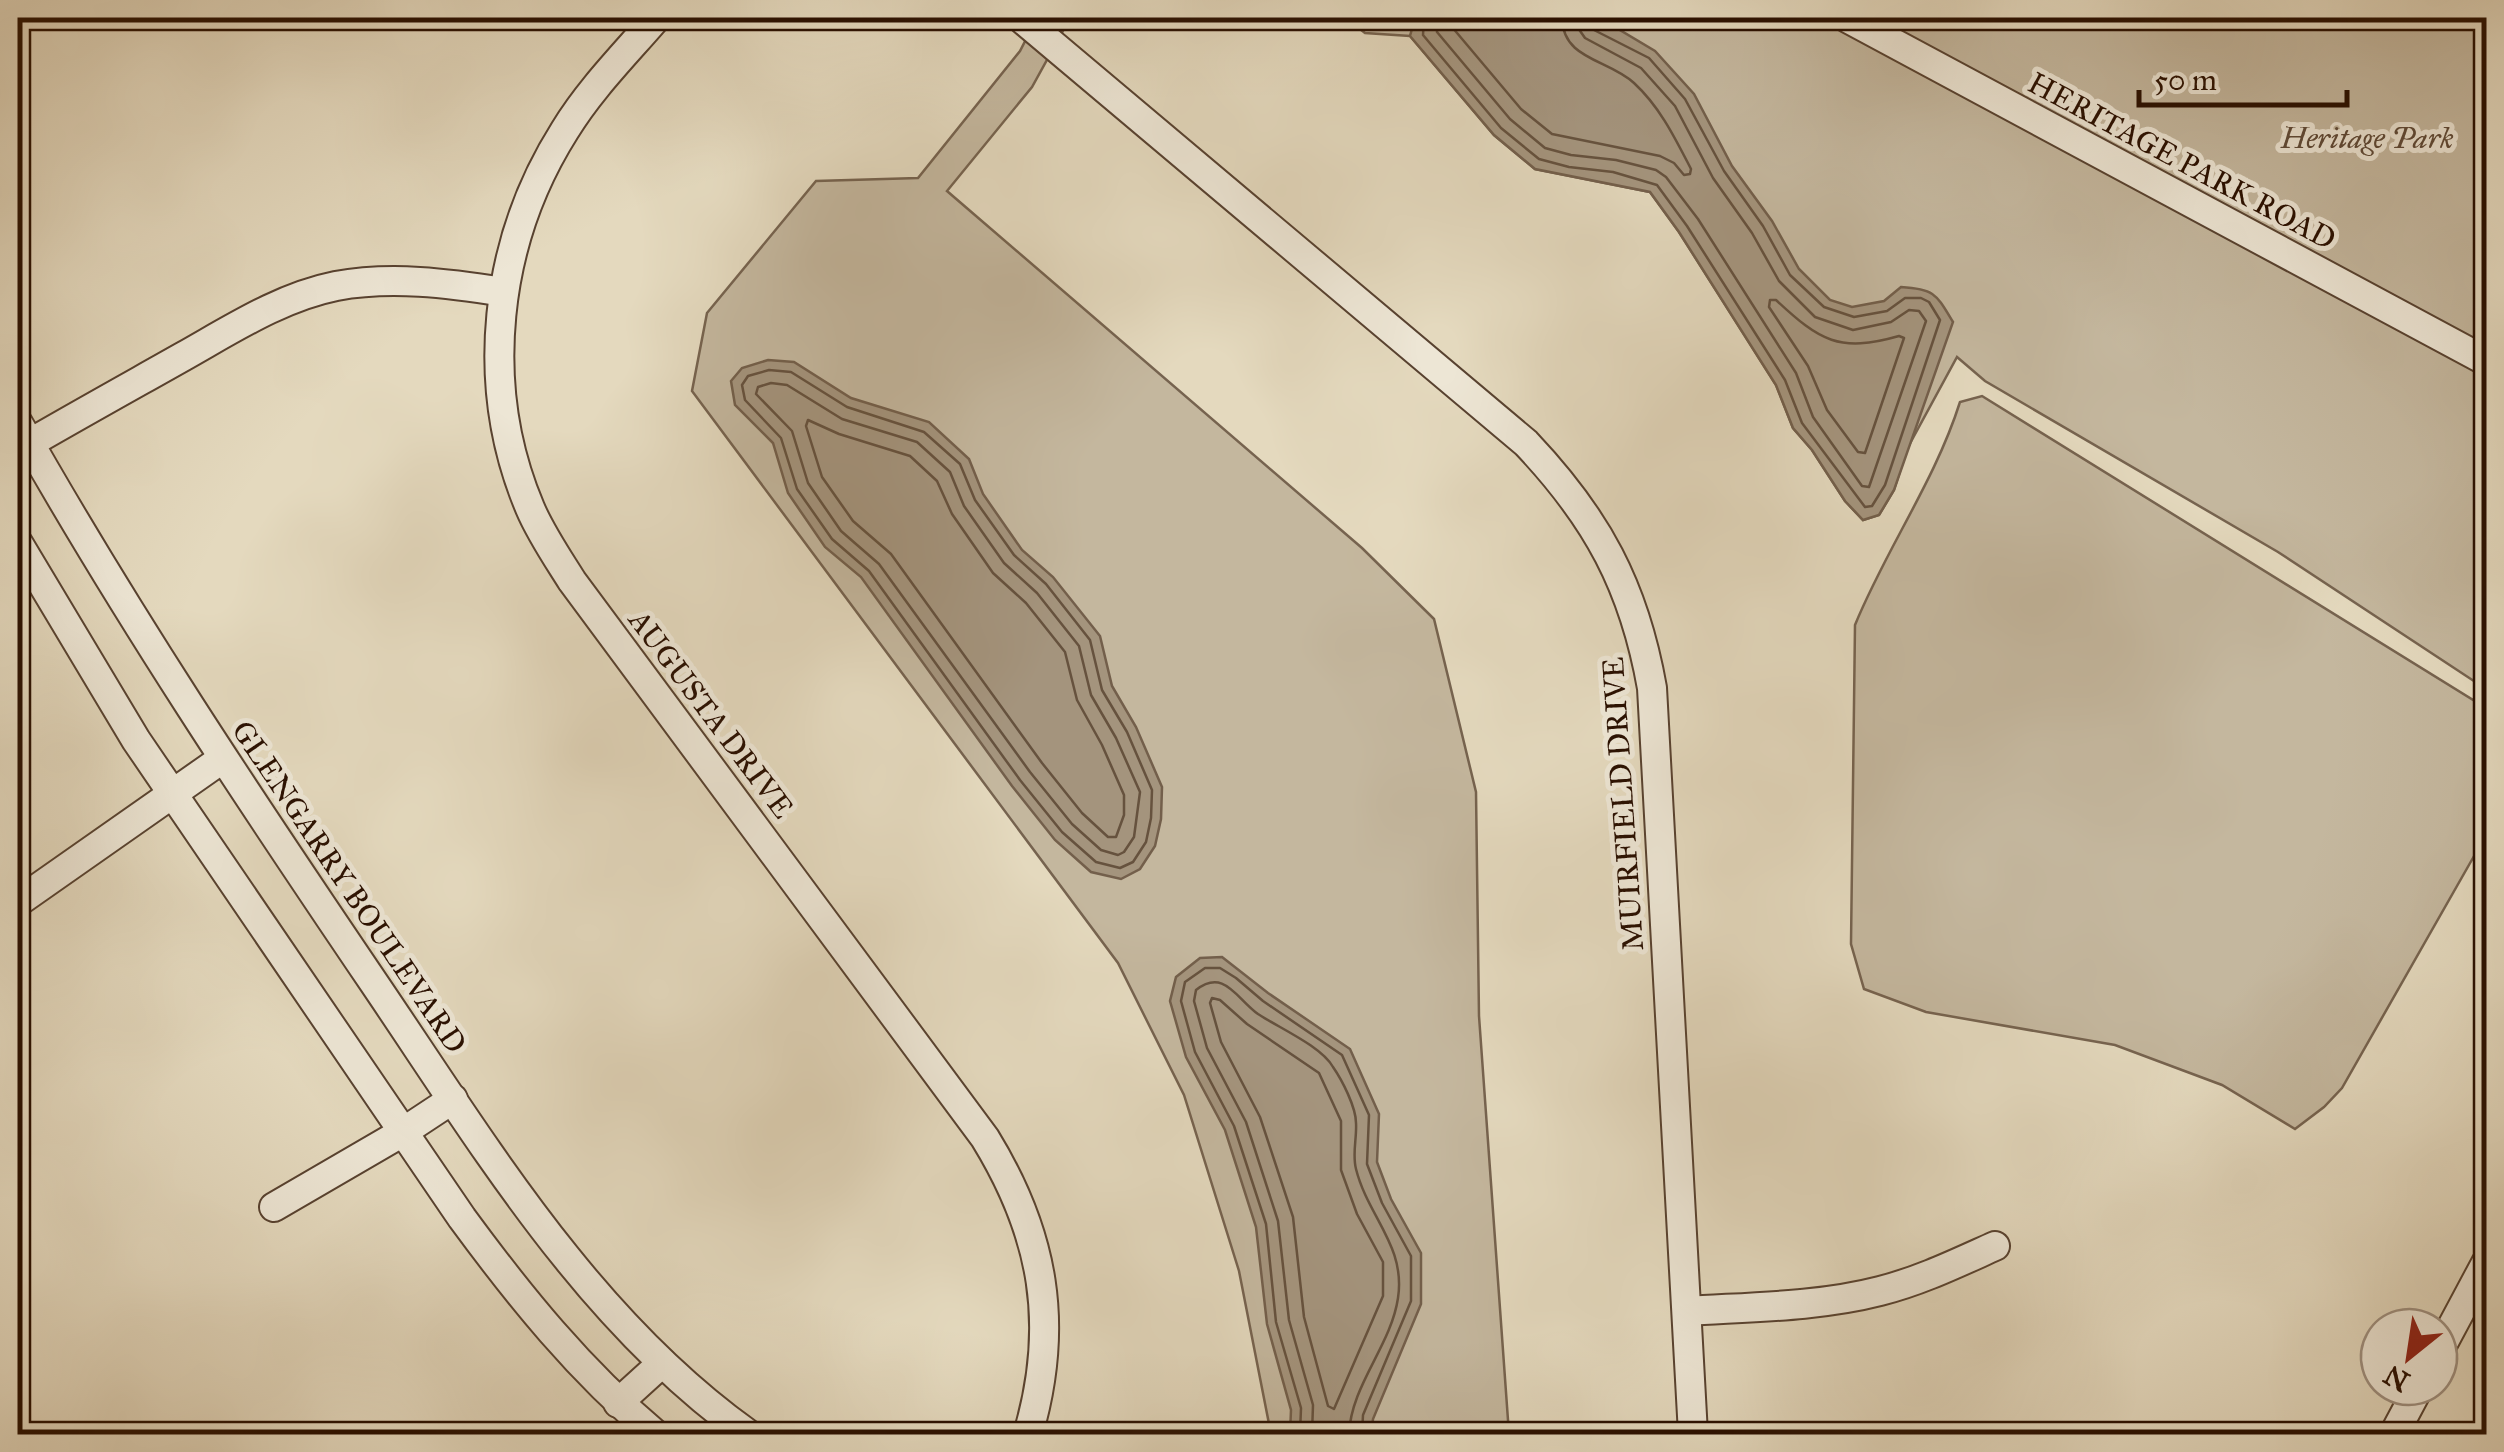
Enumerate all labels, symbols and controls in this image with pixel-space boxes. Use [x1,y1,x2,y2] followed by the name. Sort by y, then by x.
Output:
[2139,45,2346,107] scale bar
[2154,62,2217,98] text: 50 m
[2022,65,2342,257] street label: HERITAGE PARK ROAD
[2279,120,2454,156] park label: Heritage Park
[620,601,801,825] street label: AUGUSTA DRIVE
[1595,656,1651,952] street label: MUIRFIELD DRIVE
[224,714,474,1060] street label: GLENGARRY BOULEVARD
[2359,1307,2459,1407] north arrow
[2377,1357,2416,1399] text: N

